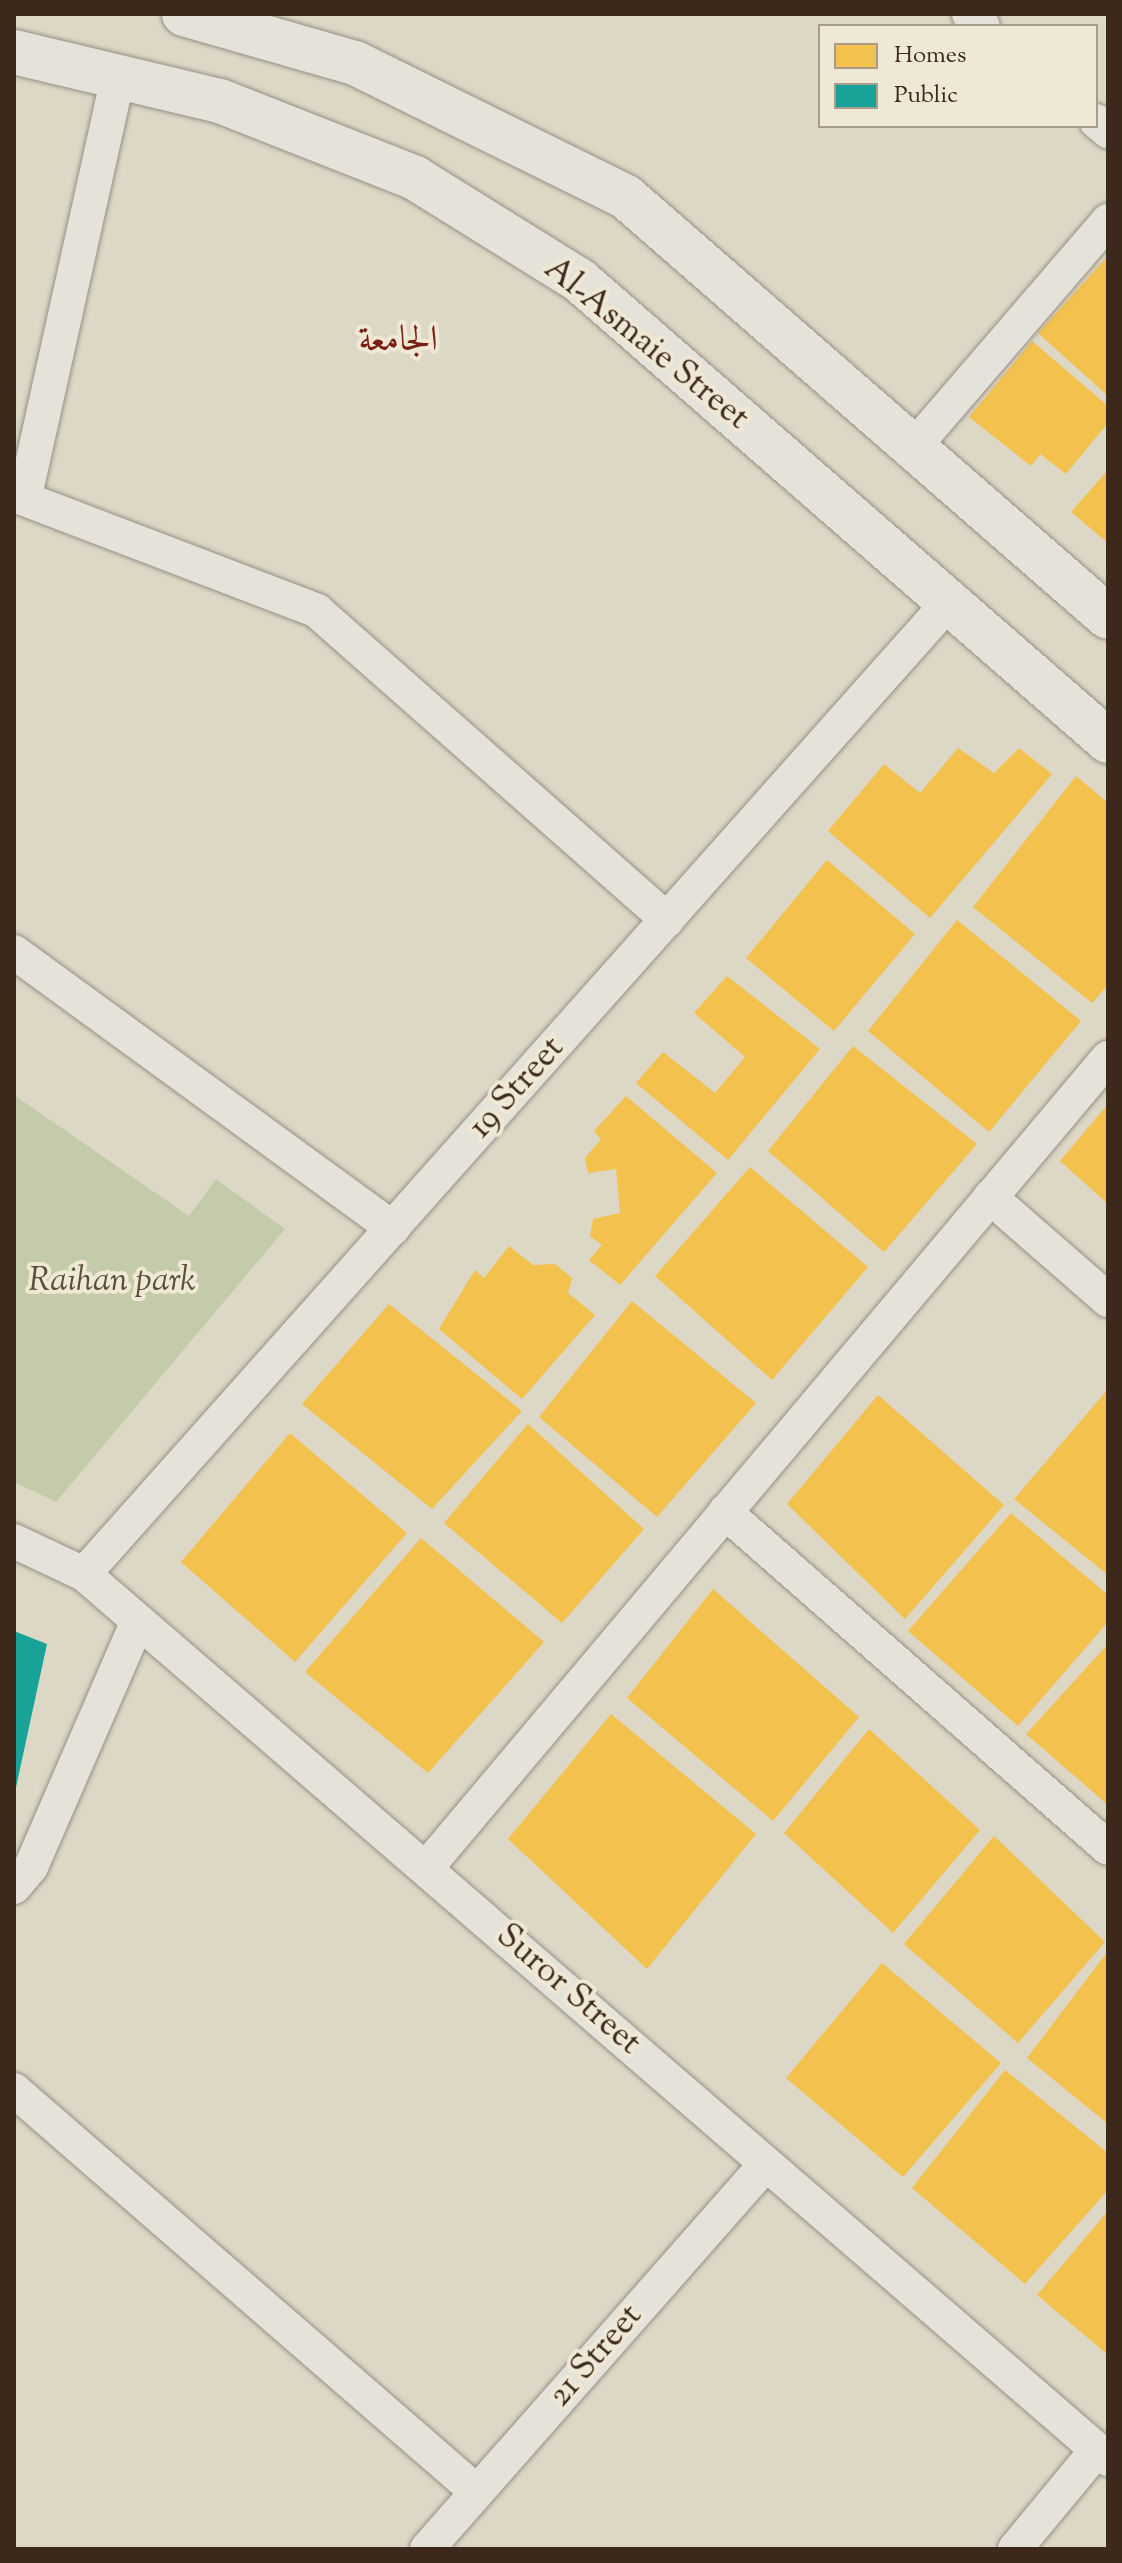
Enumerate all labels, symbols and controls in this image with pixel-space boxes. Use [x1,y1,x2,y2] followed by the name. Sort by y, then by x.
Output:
[818,24,1098,128] legend
[894,39,966,73] text: Homes
[894,79,958,113] text: Public
[535,249,757,439] street label: Al-Asmaie Street
[358,320,438,364] district label: الجامعة
[461,1029,573,1147] street label: 19 Street
[28,1262,196,1302] park label: Raihan park
[487,1916,649,2064] street label: Suror Street
[540,2296,652,2416] street label: 21 Street

